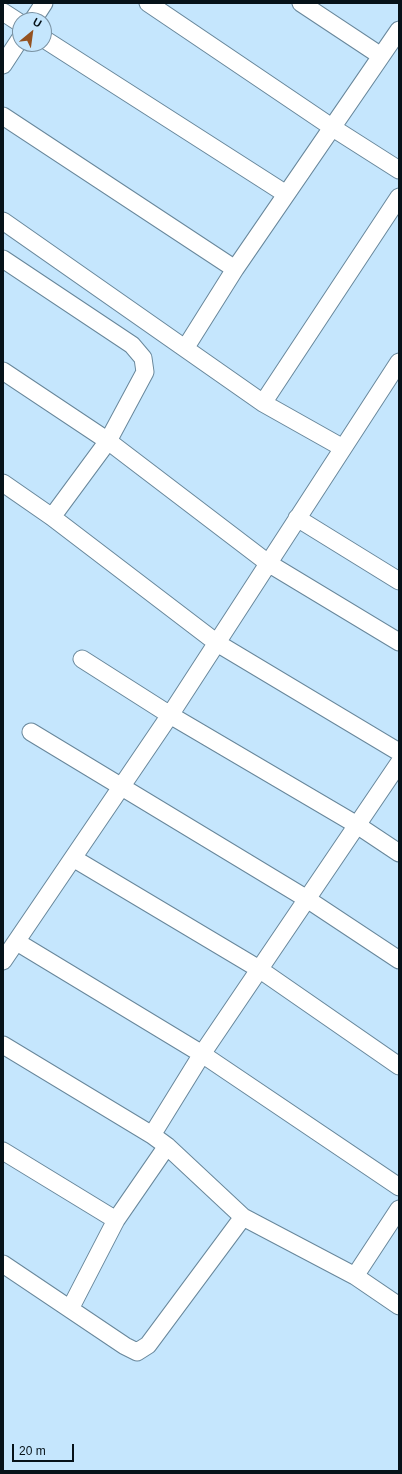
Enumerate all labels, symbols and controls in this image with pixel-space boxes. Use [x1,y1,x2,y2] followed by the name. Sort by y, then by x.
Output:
[12,12,52,52] north arrow
[31,15,44,30] text: U
[14,1436,76,1462] scale bar
[19,1444,46,1458] text: 20 m

